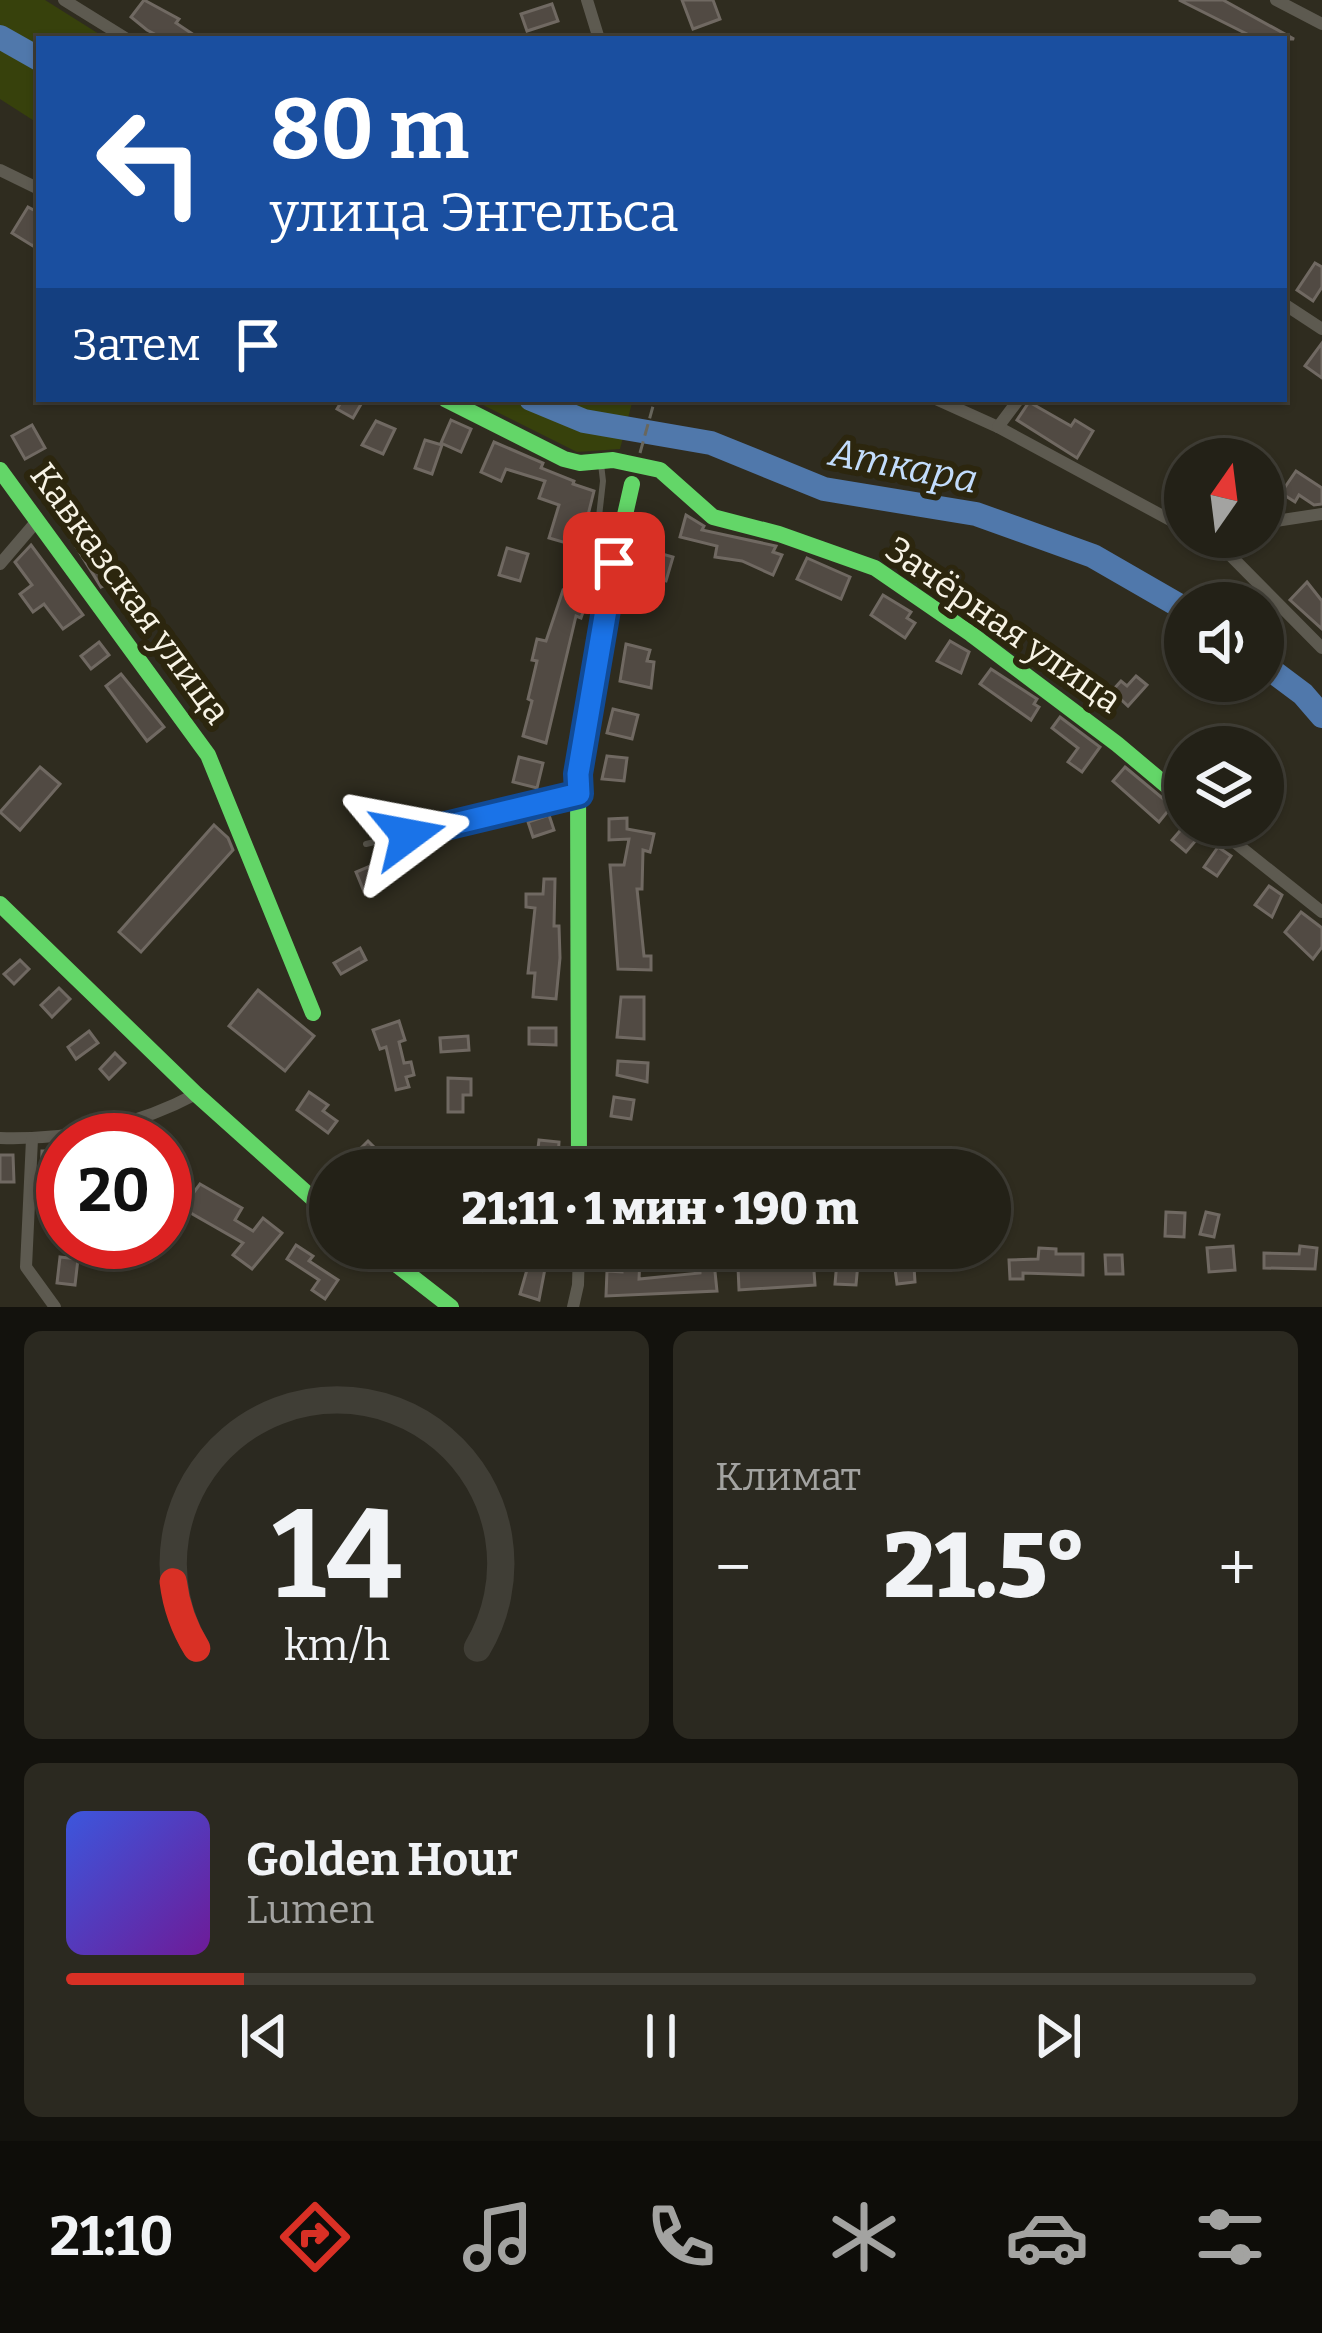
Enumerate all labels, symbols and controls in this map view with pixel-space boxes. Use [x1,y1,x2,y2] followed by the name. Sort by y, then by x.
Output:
[270,79,469,180] text: 80 m
[72,84,228,240] icon: left
[270,181,679,245] text: улица Энгельса
[225,312,291,378] icon: arrive
[72,318,201,372] text: Затем
[824,429,982,503] water label: Аткара
[1164,438,1284,558] north arrow
[1164,438,1284,846] map controls
[21,455,240,733] street label: Кавказская улица
[563,512,665,614] pin
[877,527,1130,723] street label: Зачёрная улица
[581,530,647,596] icon: arrive
[1164,582,1284,702] button: sound
[1164,726,1284,846] button: layers
[345,772,471,898] position arrow
[36,1113,192,1269] speed limit sign: 20
[461,1182,859,1236] text: 21:11 · 1 мин · 190 m
[715,1454,861,1500] text: Климат
[272,1480,401,1630] text: 14
[883,1513,1086,1621] text: 21.5°
[715,1528,751,1607] text: −
[1218,1528,1256,1607] text: +
[283,1620,390,1671] text: km/h
[246,1833,518,1887] text: Golden Hour
[246,1887,374,1933] text: Lumen
[231,2003,297,2069] icon: previous
[628,2003,694,2069] icon: pause
[1025,2003,1091,2069] icon: next
[273,2195,357,2279] icon: directions
[456,2195,540,2279] icon: music
[639,2195,723,2279] icon: phone
[822,2195,906,2279] icon: climate
[1005,2195,1089,2279] icon: car
[1188,2195,1272,2279] icon: filters
[50,2205,174,2269] text: 21:10

